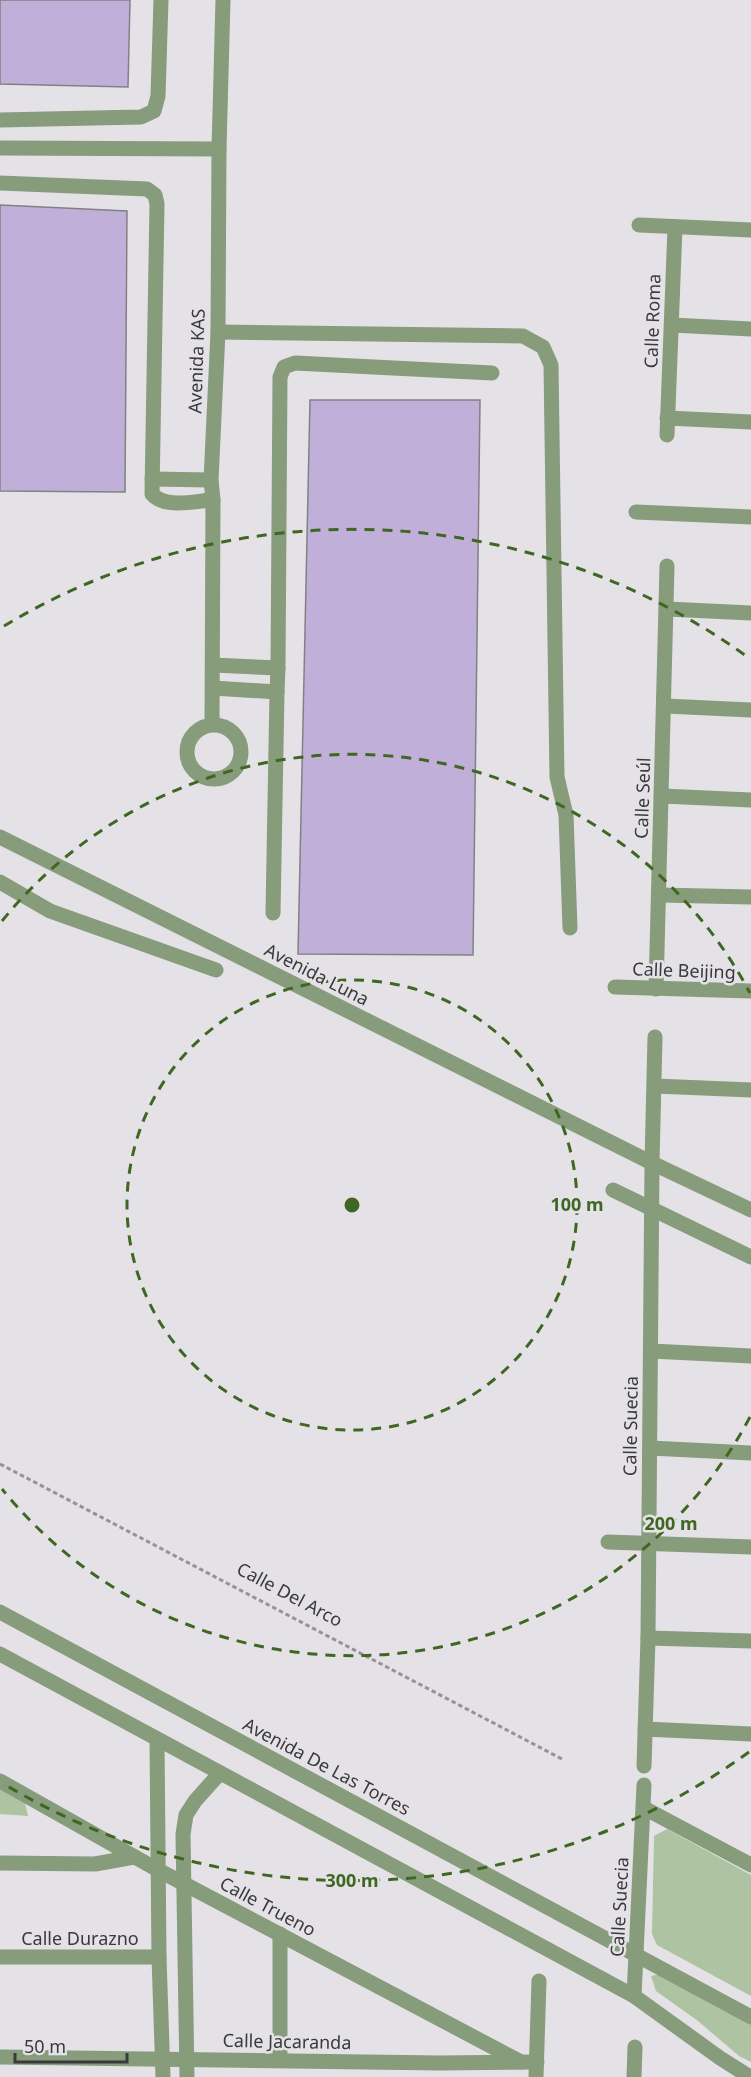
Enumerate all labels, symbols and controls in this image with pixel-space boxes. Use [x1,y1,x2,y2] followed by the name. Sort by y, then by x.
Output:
[638,273,666,369] street label: Calle Roma
[182,308,210,414] street label: Avenida KAS
[629,757,655,839] street label: Calle Seúl
[261,937,373,1011] street label: Avenida Luna
[632,956,736,984] street label: Calle Beijing
[550,1192,604,1216] text: 100 m
[342,1195,362,1215] centre of rings
[617,1376,643,1476] street label: Calle Suecia
[644,1511,698,1535] text: 200 m
[233,1556,347,1632] street label: Calle Del Arco
[239,1712,415,1820] street label: Avenida De Las Torres
[604,1856,634,1958] street label: Calle Suecia
[325,1868,379,1892] text: 300 m
[216,1871,320,1941] street label: Calle Trueno
[21,1926,139,1950] street label: Calle Durazno
[15,2026,128,2064] scale bar
[222,2028,352,2054] street label: Calle Jacaranda
[24,2034,66,2058] text: 50 m

